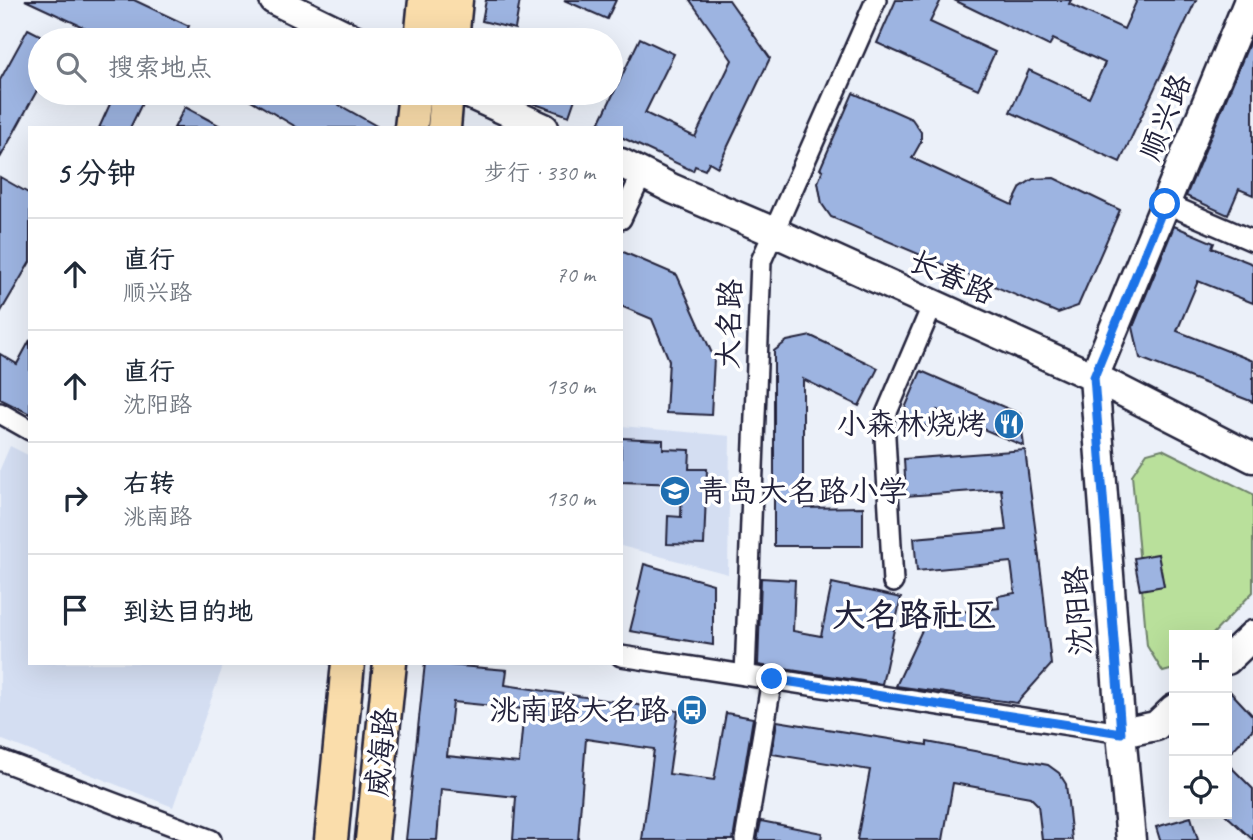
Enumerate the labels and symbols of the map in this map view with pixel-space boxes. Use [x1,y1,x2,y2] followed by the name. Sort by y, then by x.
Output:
[1131,68,1199,166] street label: 顺兴路
[1149,188,1180,219] route start
[903,241,1001,313] street label: 长春路
[708,278,750,370] street label: 大名路
[836,405,986,443] place label: 小森林烧烤
[992,407,1026,441] restaurant icon: 小森林烧烤
[698,472,908,510] place label: 青岛大名路小学
[658,474,692,508] school or university icon: 青岛大名路小学
[1056,565,1100,657] street label: 沈阳路
[833,594,998,636] district label: 大名路社区
[756,663,787,694] route end
[489,691,669,729] place label: 洮南路大名路
[675,693,709,727] bus stop icon: 洮南路大名路
[357,705,405,799] street label: 威海路

